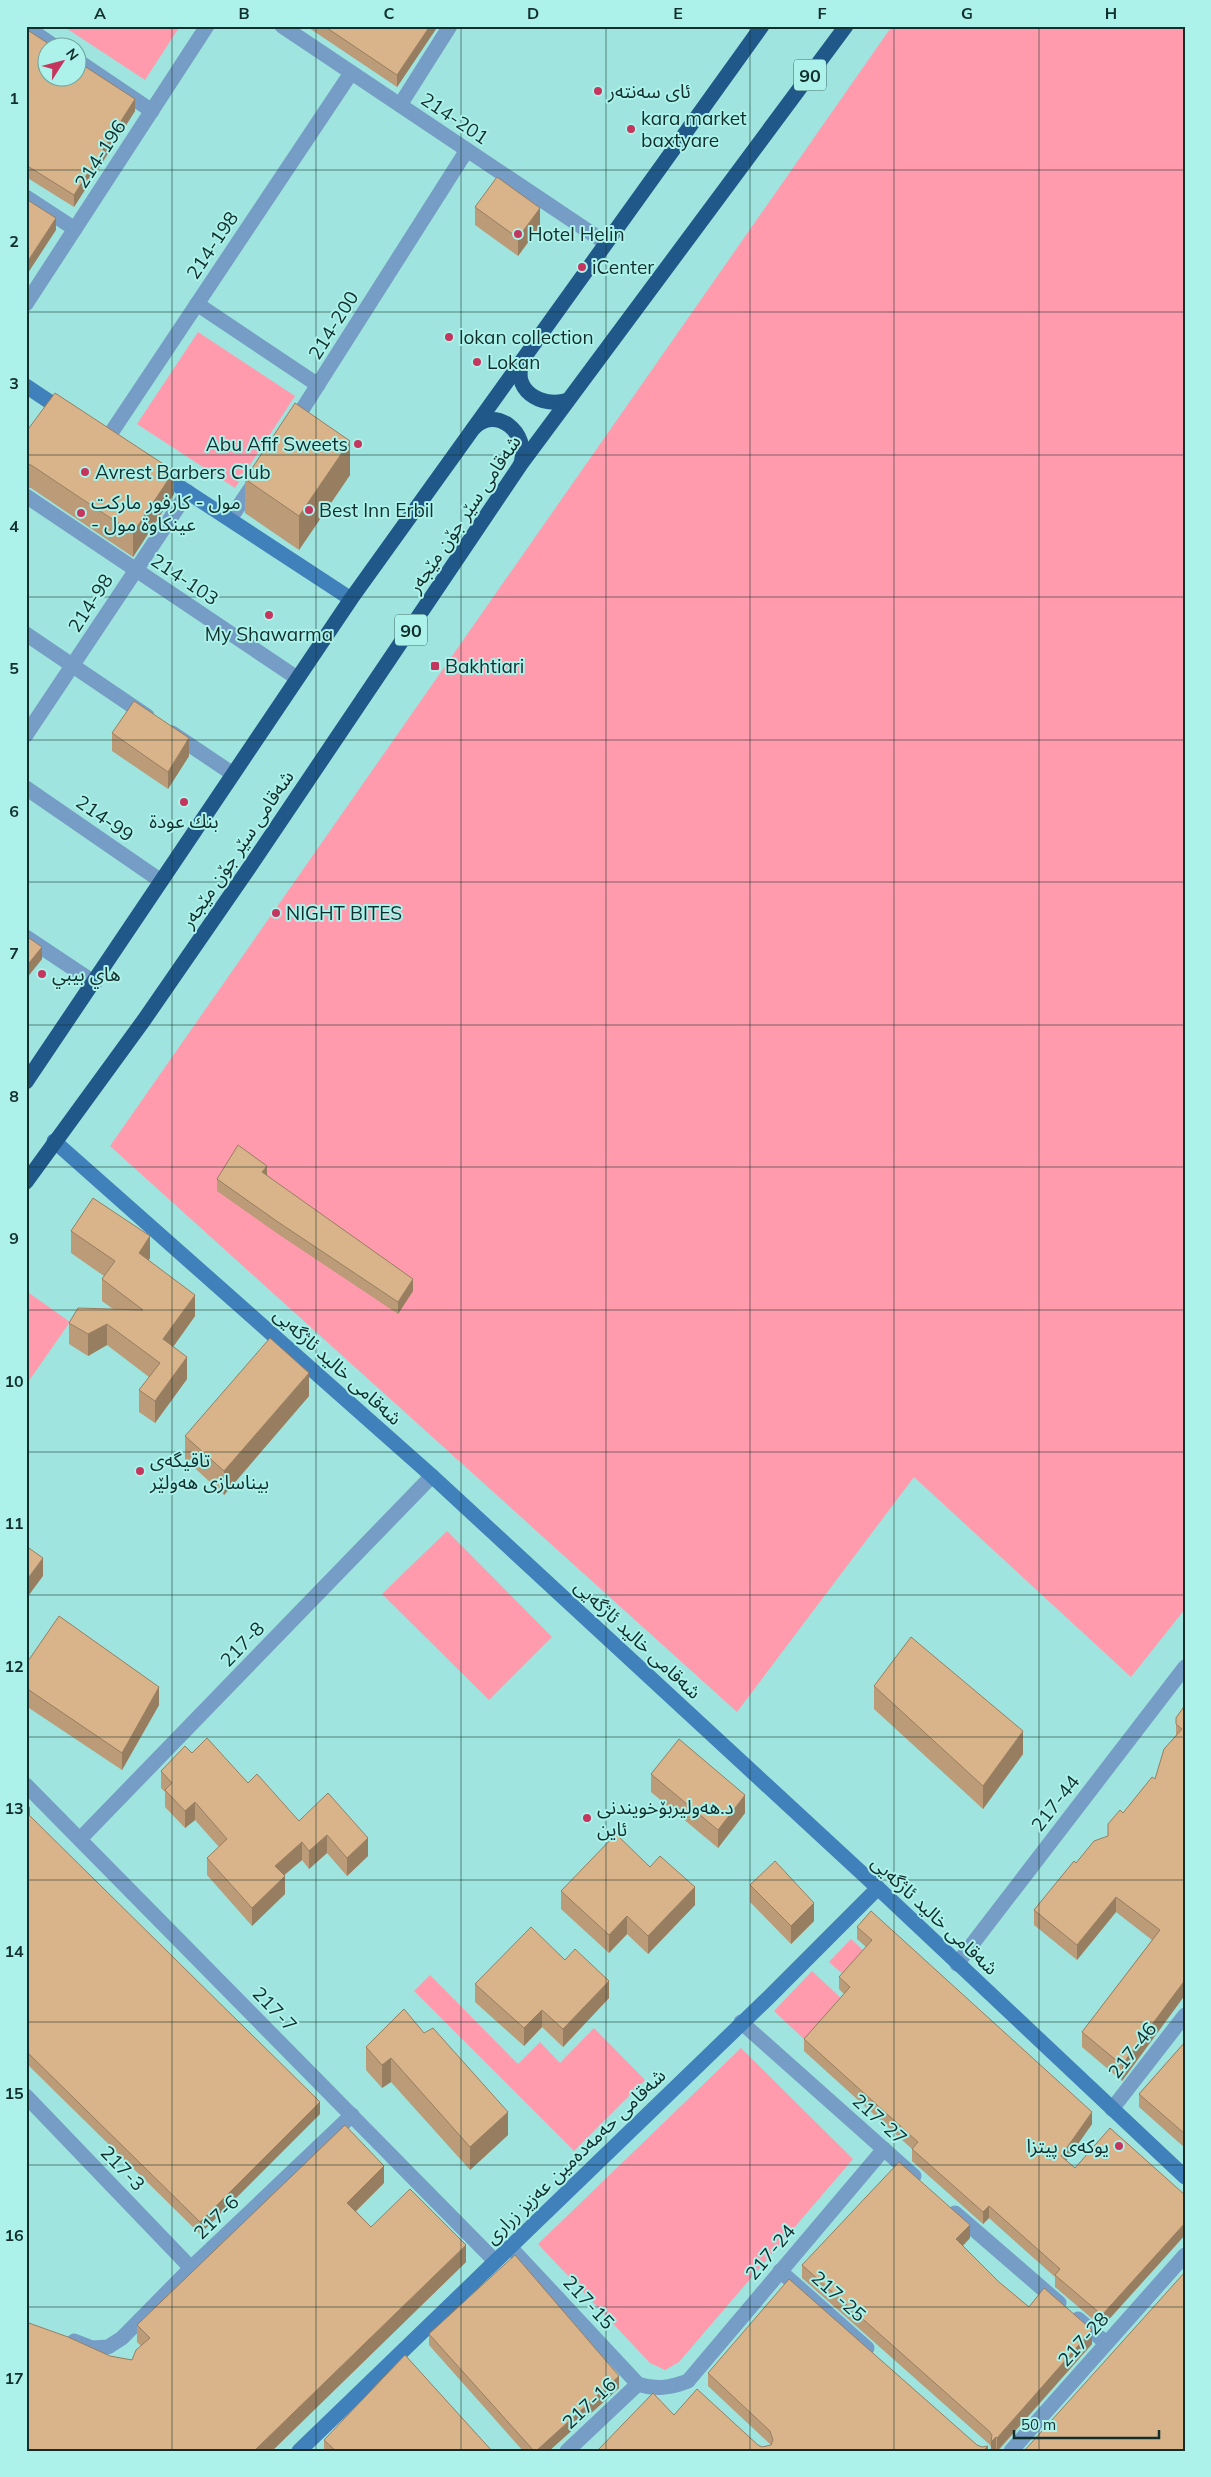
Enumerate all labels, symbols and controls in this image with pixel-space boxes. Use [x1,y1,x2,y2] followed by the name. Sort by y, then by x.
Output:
[94,3,106,23] text: A
[238,3,250,23] text: B
[384,3,395,23] text: C
[527,3,539,23] text: D
[673,3,683,23] text: E
[817,3,827,23] text: F
[961,3,973,23] text: G
[1105,3,1117,23] text: H
[38,38,88,88] north arrow
[62,45,83,64] text: N
[794,60,826,90] road number: 90
[607,79,691,103] place label: ئای سەنتەر
[592,85,604,97] marker: ئای سەنتەر
[417,87,493,149] street label: 214-201
[9,88,19,108] text: 1
[641,106,747,152] place label: kara market baxtyare
[69,115,131,193] street label: 214-196
[625,123,637,135] marker: kara market baxtyare
[181,207,243,283] street label: 214-198
[528,222,625,246] place label: Hotel Helin
[512,228,524,240] marker: Hotel Helin
[9,231,19,251] text: 2
[592,255,654,279] place label: iCenter
[576,261,588,273] marker: iCenter
[303,286,363,364] street label: 214-200
[459,325,594,349] place label: lokan collection
[443,331,455,343] marker: lokan collection
[487,350,540,374] place label: Lokan
[471,356,483,368] marker: Lokan
[9,373,19,393] text: 3
[402,431,526,598] street label: شەقامی سێر جۆن مێجەر
[206,432,348,456] place label: Abu Afif Sweets
[352,438,364,450] marker: Abu Afif Sweets
[95,460,271,484] place label: Avrest Barbers Club
[79,466,91,478] marker: Avrest Barbers Club
[91,490,241,536] place label: مول - كارفور ماركت - عينكاوة مول
[319,498,434,522] place label: Best Inn Erbil
[303,504,315,516] marker: Best Inn Erbil
[75,507,87,519] marker: مول - كارفور ماركت - عينكاوة مول
[9,516,19,536] text: 4
[147,548,223,610] street label: 214-103
[62,569,118,637] street label: 214-98
[263,609,275,621] marker: My Shawarma
[395,614,427,646] road number: 90
[205,622,333,646] place label: My Shawarma
[445,654,524,678] place label: Bakhtiari
[9,658,19,678] text: 5
[429,660,441,672] marker: Bakhtiari
[175,766,299,933] street label: شەقامی سێر جۆن مێجەر
[71,789,139,847] street label: 214-99
[178,796,190,808] marker: بنك عودة
[9,801,19,821] text: 6
[149,809,219,833] place label: بنك عودة
[286,901,402,925] place label: NIGHT BITES
[270,907,282,919] marker: NIGHT BITES
[9,943,19,963] text: 7
[52,962,121,989] place label: هاي بيبي
[36,968,48,980] marker: هاي بيبي
[9,1086,19,1106] text: 8
[9,1228,19,1248] text: 9
[269,1302,407,1430] street label: شەقامی خالید ئاژگەیی
[4,1371,24,1391] text: 10
[149,1448,269,1494] place label: تاقیگەی بیناسازی هەولێر
[134,1465,146,1477] marker: تاقیگەی بیناسازی هەولێر
[4,1513,24,1533] text: 11
[570,1574,706,1704] street label: شەقامی خالید ئاژگەیی
[215,1616,269,1672] street label: 217-8
[4,1656,24,1676] text: 12
[1025,1770,1085,1836] street label: 217-44
[597,1795,734,1841] place label: د.هه‌ولیربۆخویندنی ئاین
[4,1798,24,1818] text: 13
[581,1812,593,1824] marker: د.هه‌ولیربۆخویندنی ئاین
[867,1850,1003,1980] street label: شەقامی خالید ئاژگەیی
[4,1941,24,1961] text: 14
[248,1981,302,2037] street label: 217-7
[1102,2017,1162,2083] street label: 217-46
[480,2063,670,2249] street label: شەقامی حەمەدەمین عەزیز زراری
[4,2083,24,2103] text: 15
[848,2088,912,2150] street label: 217-27
[1026,2134,1109,2159] place label: یوکەی پیتزا
[96,2140,150,2196] street label: 217-3
[1113,2140,1125,2152] marker: یوکەی پیتزا
[188,2190,244,2244] street label: 217-6
[740,2219,800,2285] street label: 217-24
[4,2225,24,2245] text: 16
[807,2265,871,2327] street label: 217-25
[558,2270,620,2334] street label: 217-15
[1052,2307,1114,2371] street label: 217-28
[4,2368,24,2388] text: 17
[557,2372,621,2434] street label: 217-16
[1014,2407,1158,2439] scale bar
[1021,2415,1056,2434] text: 50 m

